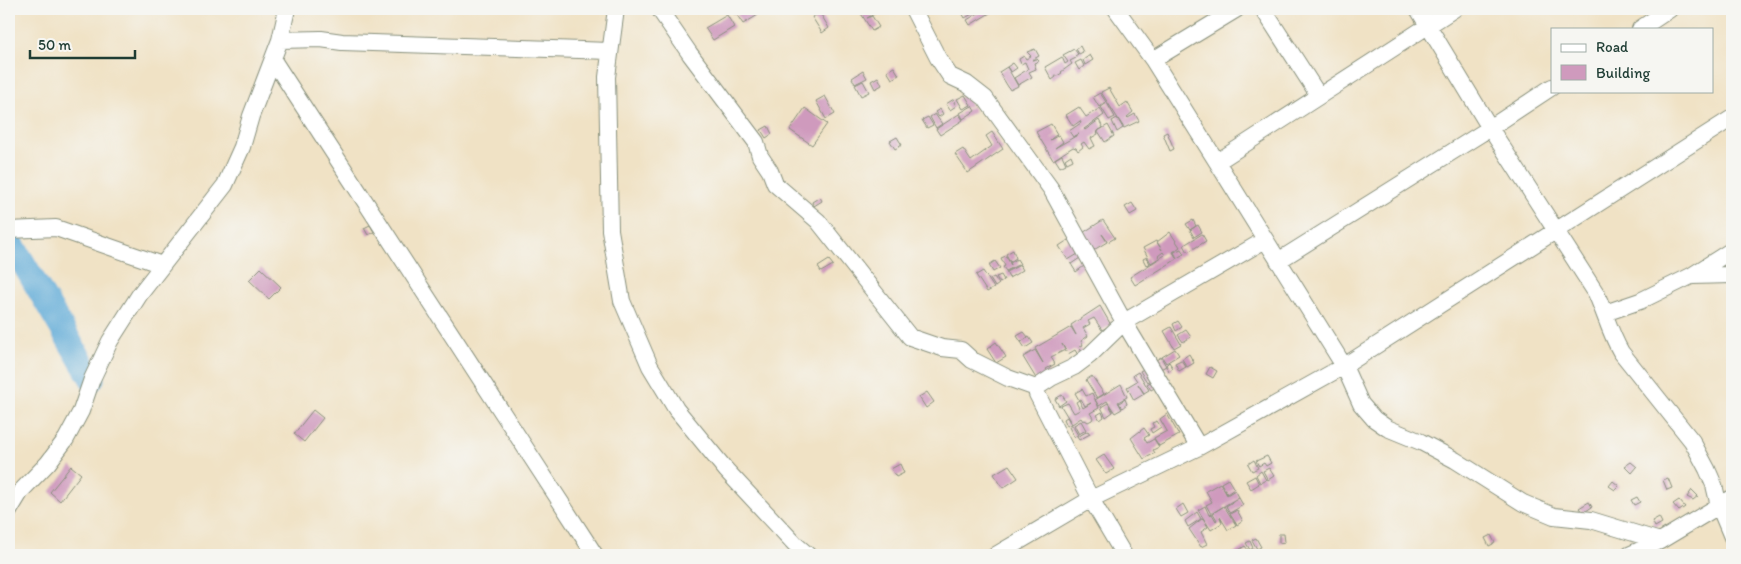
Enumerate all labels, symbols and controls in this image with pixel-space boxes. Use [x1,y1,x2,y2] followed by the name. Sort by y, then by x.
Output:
[30,28,135,60] scale bar
[1551,28,1714,92] legend
[38,36,71,54] text: 50 m
[1596,38,1629,56] text: Road
[1596,64,1650,82] text: Building

